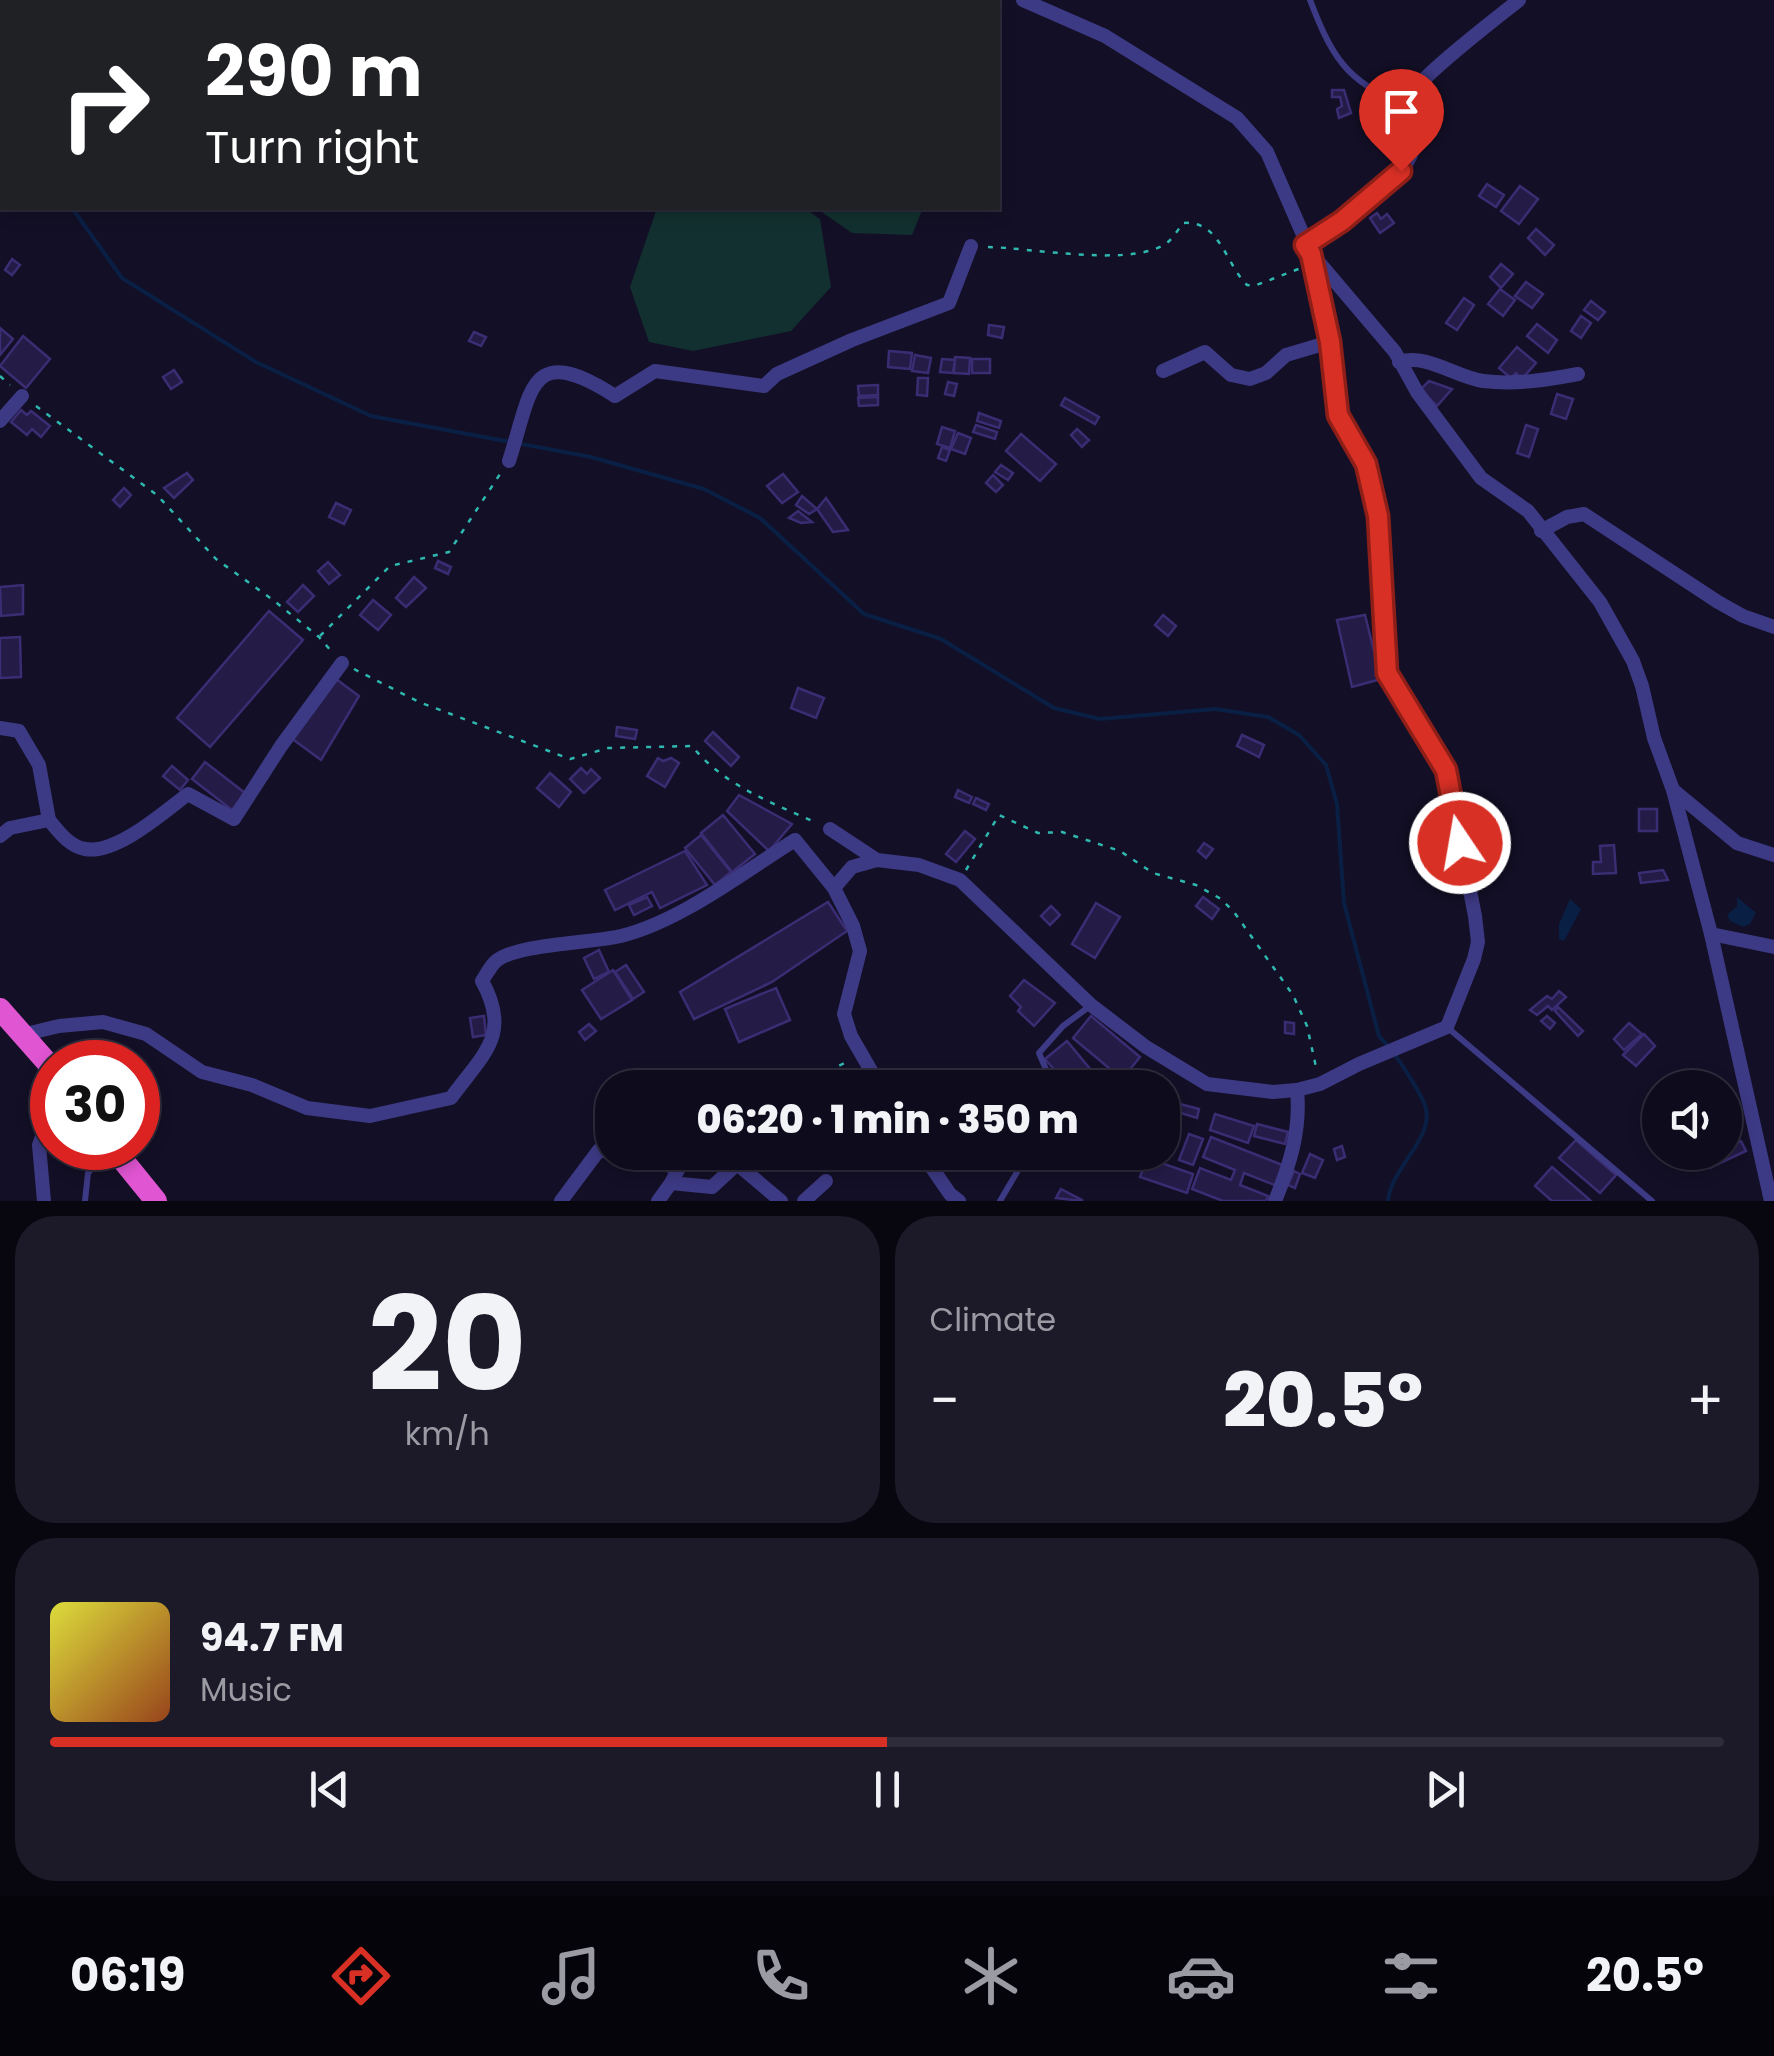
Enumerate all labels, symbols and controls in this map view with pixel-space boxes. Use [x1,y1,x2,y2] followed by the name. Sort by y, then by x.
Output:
[205,22,423,121] text: 290 m
[40,40,170,170] icon: right
[1359,69,1444,172] pin
[1374,84,1429,139] icon: arrive
[205,116,419,179] text: Turn right
[1408,791,1512,895] position arrow
[30,1040,160,1170] speed limit sign: 30
[1642,1070,1742,1170] map controls
[1642,1070,1742,1170] button: sound
[697,1093,1078,1146] text: 06:20 · 1 min · 350 m
[368,1253,527,1436] text: 20
[930,1297,1056,1342] text: Climate
[1223,1348,1423,1453] text: 20.5°
[930,1362,960,1439] text: −
[1686,1362,1724,1439] text: +
[405,1411,490,1456] text: km/h
[200,1611,344,1664] text: 94.7 FM
[200,1667,292,1712] text: Music
[302,1762,357,1817] icon: previous
[860,1762,915,1817] icon: pause
[1418,1762,1473,1817] icon: next
[326,1941,396,2011] icon: directions
[536,1941,606,2011] icon: music
[746,1941,816,2011] icon: phone
[956,1941,1026,2011] icon: climate
[1166,1941,1236,2011] icon: car
[1376,1941,1446,2011] icon: filters
[70,1944,185,2007] text: 06:19
[1586,1944,1704,2007] text: 20.5°

